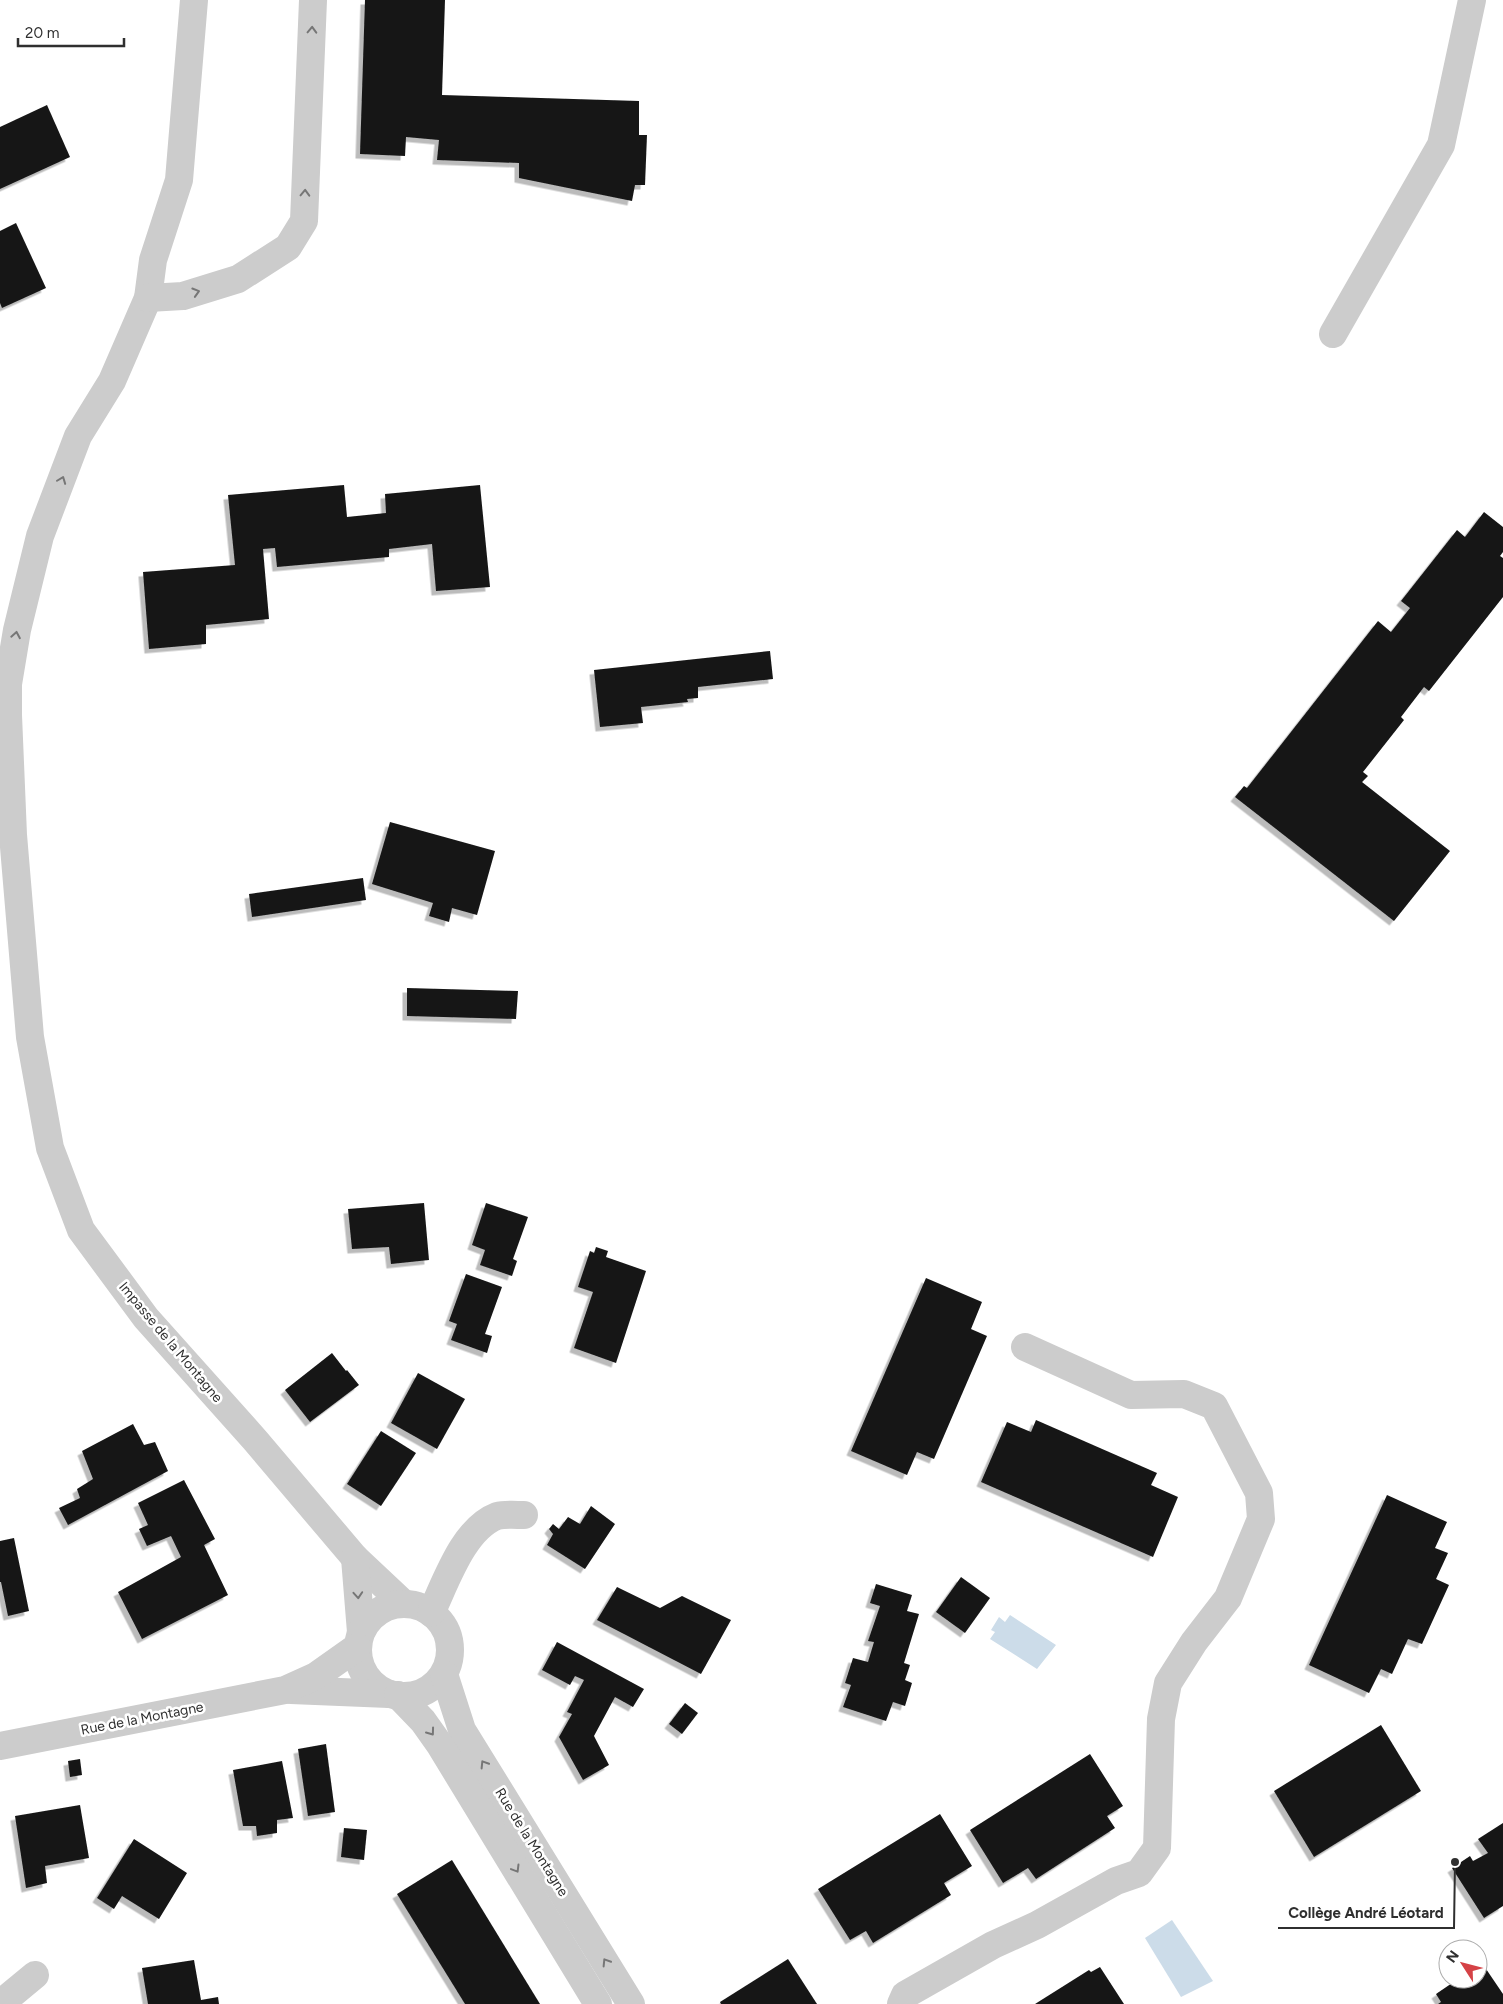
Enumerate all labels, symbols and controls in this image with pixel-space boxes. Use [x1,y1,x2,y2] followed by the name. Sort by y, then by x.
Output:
[18,15,124,47] scale bar
[25,24,59,42] text: 20 m
[307,26,317,34] one-way arrow
[300,188,311,196] one-way arrow
[191,288,199,298] one-way arrow
[56,476,66,485] one-way arrow
[10,631,21,639] one-way arrow
[115,1279,226,1406] street label: Impasse de la Montagne
[352,1591,363,1599] one-way arrow
[79,1698,205,1739] street label: Rue de la Montagne
[424,1726,434,1735] one-way arrow
[481,1761,490,1770] one-way arrow
[491,1785,572,1900] street label: Rue de la Montagne
[510,1864,520,1873] one-way arrow
[1278,1898,1454,1928] callout: Collège André Léotard
[1288,1904,1444,1922] text: Collège André Léotard
[1438,1939,1488,1989] north arrow
[1443,1947,1463,1966] text: N
[603,1959,612,1968] one-way arrow

